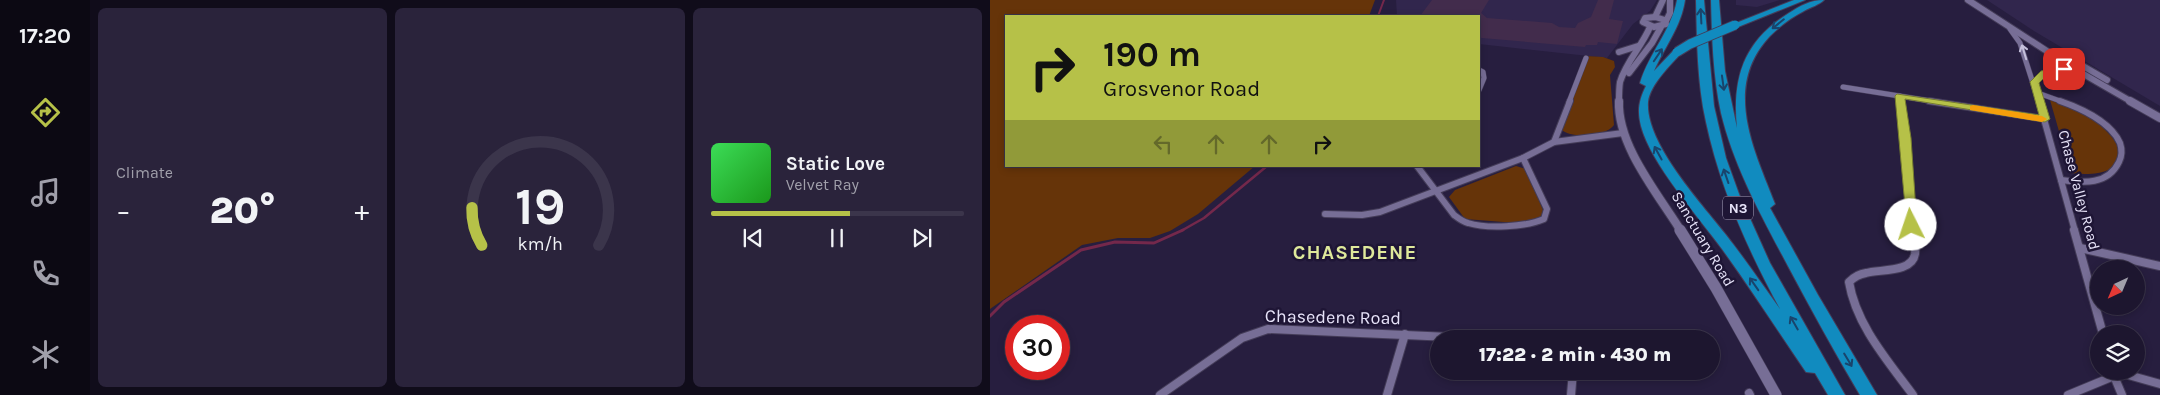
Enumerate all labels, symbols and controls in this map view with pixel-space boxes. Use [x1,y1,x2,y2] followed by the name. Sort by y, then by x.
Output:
[1696,8,1705,24] one-way arrow
[1772,18,1785,29] one-way arrow
[19,23,71,49] text: 17:20
[1103,34,1201,75] text: 190 m
[1020,35,1085,100] icon: right
[2018,44,2028,60] one-way arrow
[1652,48,1663,62] one-way arrow
[2043,48,2085,90] pin
[2050,55,2078,83] icon: arrive
[1718,75,1728,91] one-way arrow
[1103,76,1260,102] text: Grosvenor Road
[28,95,63,130] icon: directions
[2054,128,2104,252] street label: Chase Valley Road
[1149,130,1177,158] icon: left
[1202,130,1230,158] icon: ahead
[1255,130,1283,158] icon: ahead
[1308,130,1336,158] icon: right
[1652,146,1662,160] one-way arrow
[786,153,885,175] text: Static Love
[116,163,173,182] text: Climate
[1721,168,1730,184] one-way arrow
[28,175,63,210] icon: music
[786,175,859,194] text: Velvet Ray
[515,176,565,237] text: 19
[210,188,276,233] text: 20°
[1668,188,1738,290] street label: Sanctuary Road
[116,194,131,227] text: −
[355,194,369,227] text: +
[1723,197,1753,220] road number: N3
[1884,198,1936,250] position arrow
[739,224,767,252] icon: previous
[823,224,851,252] icon: pause
[908,224,936,252] icon: next
[517,234,563,255] text: km/h
[1293,241,1417,264] district label: CHASEDENE
[28,256,63,291] icon: phone
[2090,260,2145,315] north arrow
[2090,260,2145,380] map controls
[1749,277,1759,291] one-way arrow
[1265,305,1401,329] street label: Chasedene Road
[1005,315,1070,380] speed limit sign: 30
[1789,316,1799,330] one-way arrow
[2090,325,2145,380] button: layers
[28,337,63,372] icon: climate
[1479,344,1671,366] text: 17:22 · 2 min · 430 m
[1844,352,1854,366] one-way arrow

